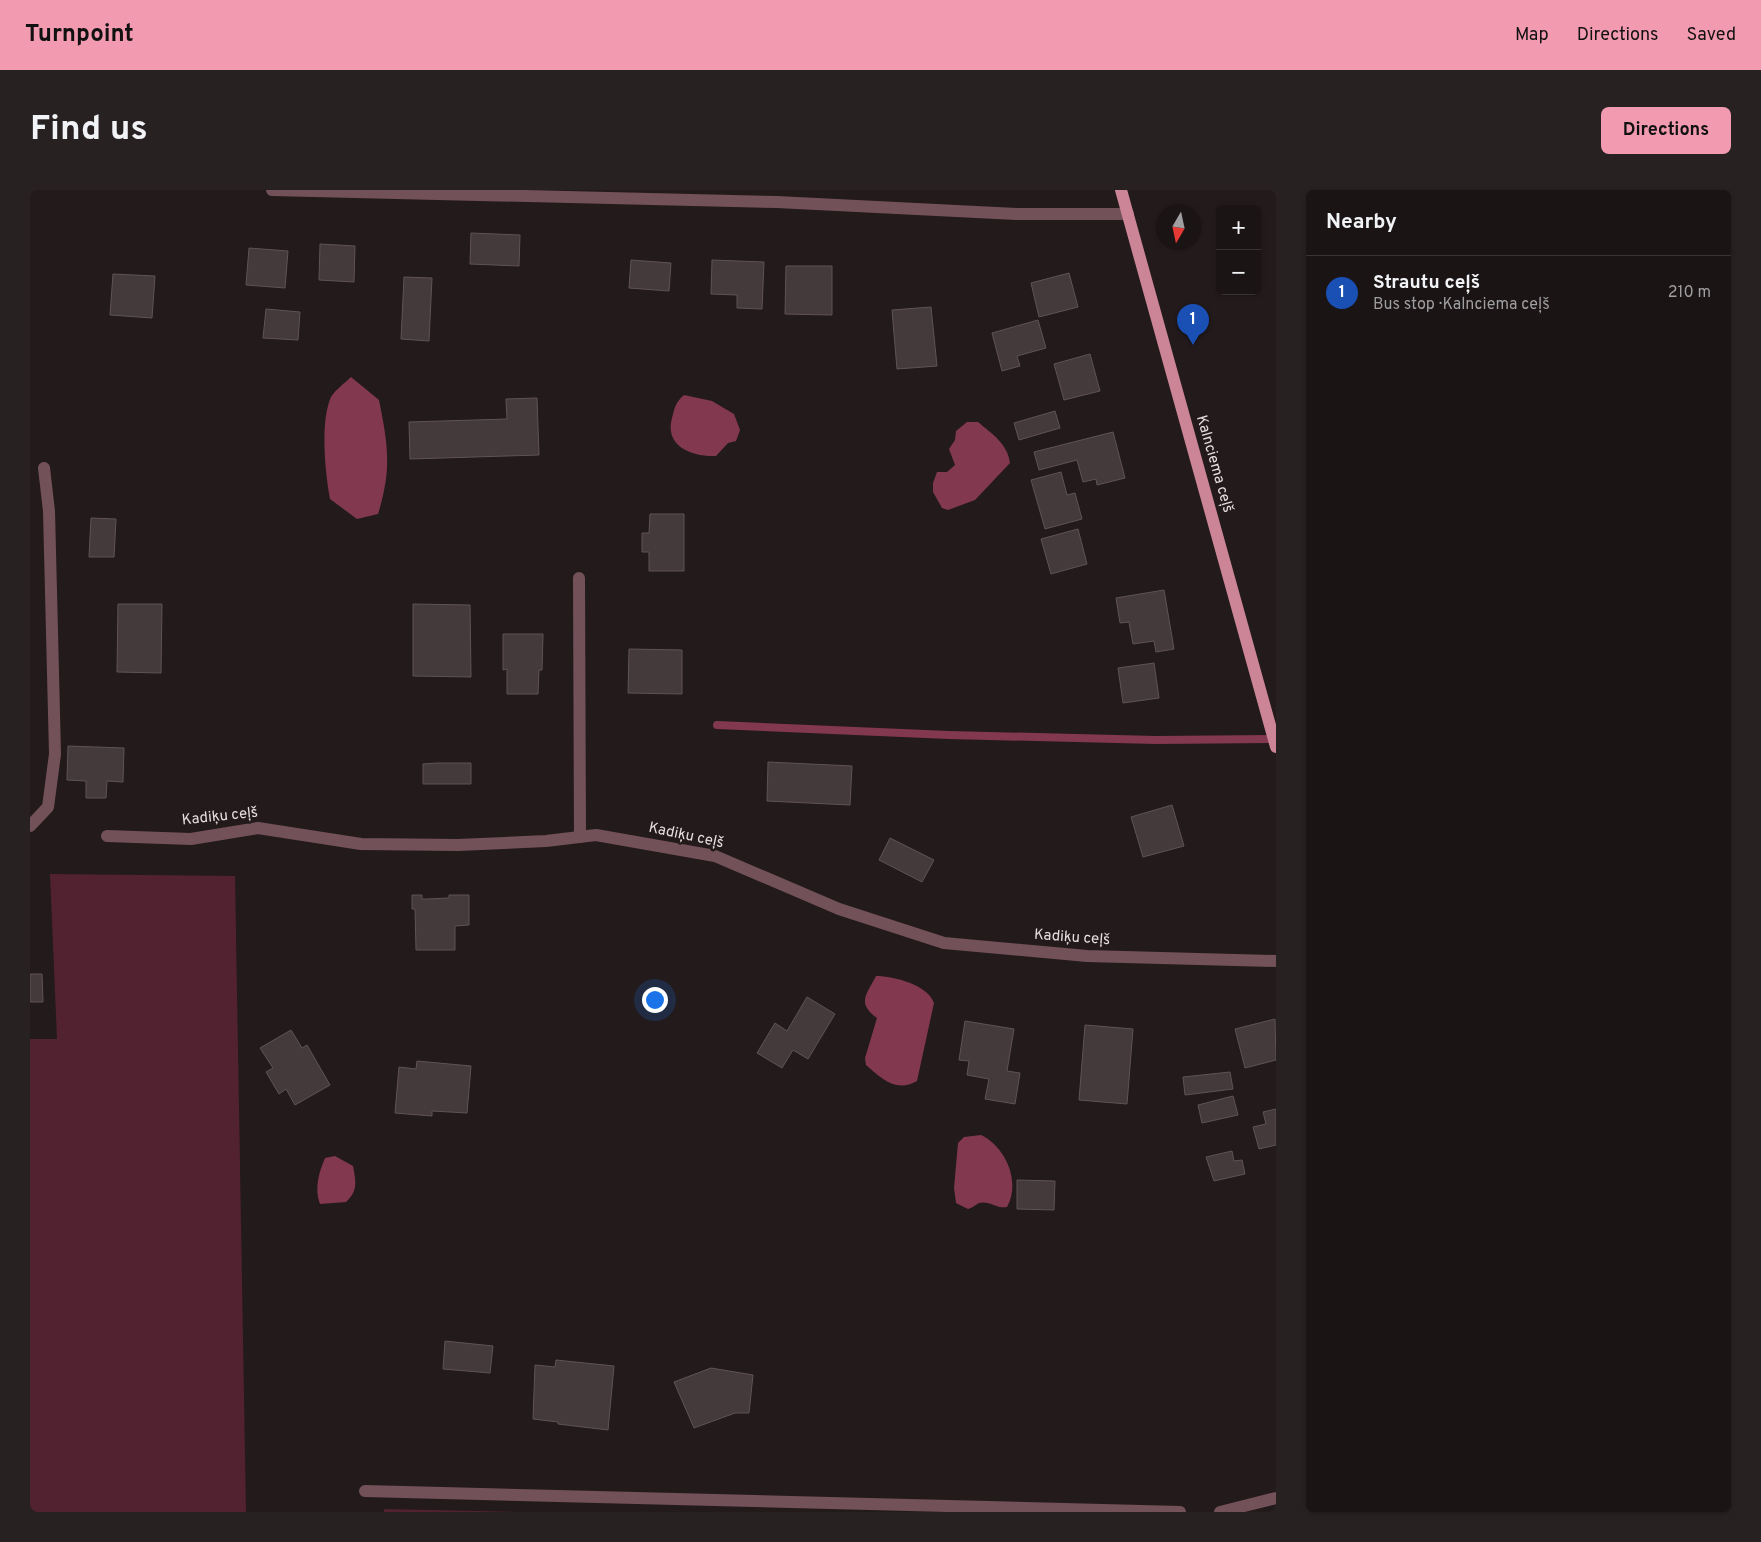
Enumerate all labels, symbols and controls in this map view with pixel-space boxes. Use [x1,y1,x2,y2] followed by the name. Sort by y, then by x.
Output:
[25,20,134,50] text: Turnpoint
[1515,24,1549,47] text: Map
[1577,24,1659,47] text: Directions
[1687,24,1736,47] text: Saved
[1601,107,1731,154] button: Directions
[30,108,148,152] text: Find us
[1156,205,1201,250] north arrow
[1216,205,1261,295] map controls
[1216,205,1261,250] button: +
[1326,209,1397,236] text: Nearby
[1216,250,1261,295] button: −
[1373,271,1480,295] text: Strautu ceļš
[1339,283,1345,303] text: 1
[1668,283,1711,303] text: 210 m
[1373,295,1550,315] text: Bus stop · Kalnciema ceļš
[1177,304,1209,345] pin: 1
[1191,413,1237,515] street label: Kalnciema ceļš
[181,804,259,830] street label: Kadiķu ceļš
[647,819,725,853] street label: Kadiķu ceļš
[1033,926,1111,950] street label: Kadiķu ceļš
[642,987,668,1013] your location

